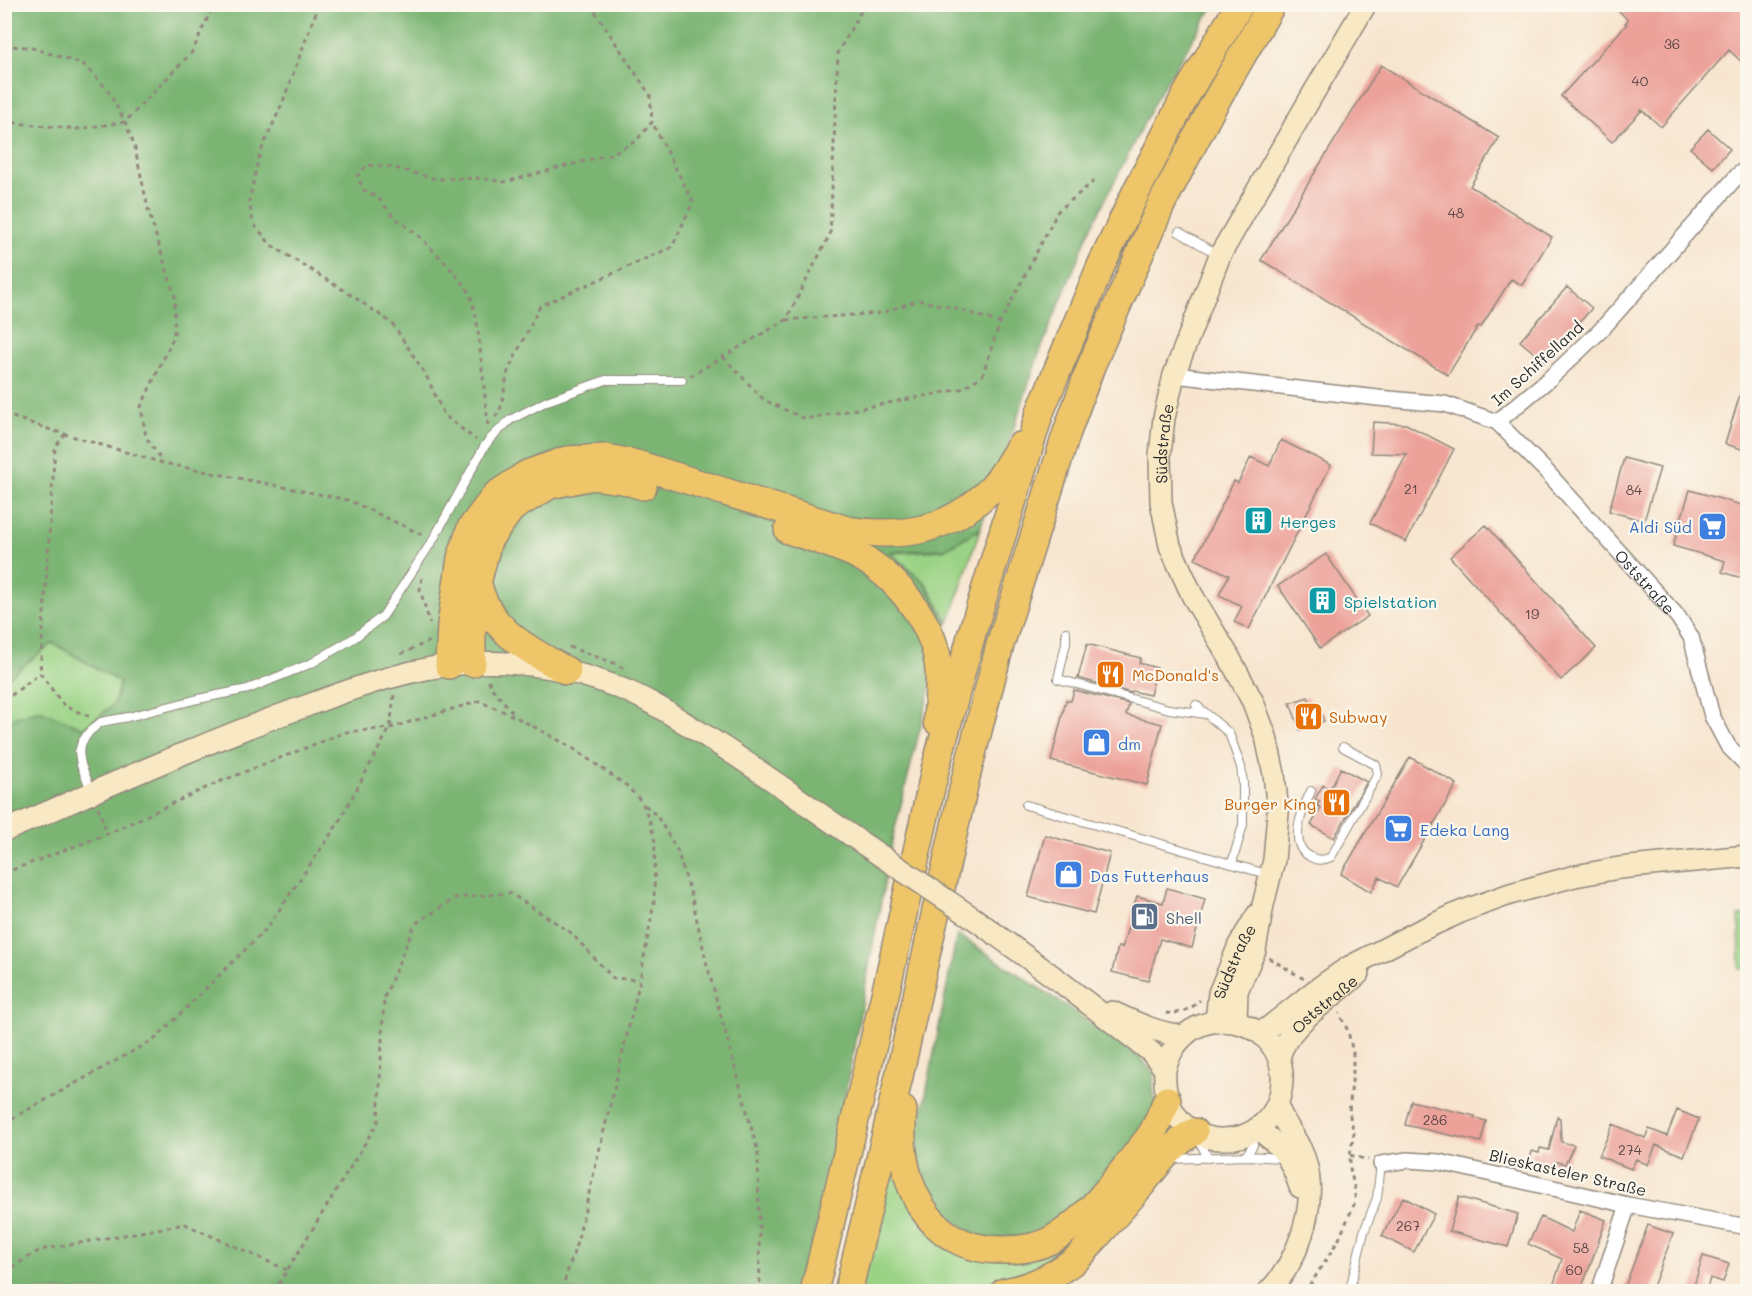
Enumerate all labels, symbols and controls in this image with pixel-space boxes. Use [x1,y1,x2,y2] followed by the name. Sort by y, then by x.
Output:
[1664,34,1680,53] house number: 36
[1632,71,1649,90] house number: 40
[1448,203,1464,222] house number: 48
[1487,316,1587,410] street label: Im Schiffelland
[1149,401,1178,484] street label: Südstraße
[1404,479,1418,498] house number: 21
[1626,480,1643,499] house number: 84
[1243,505,1275,537] building icon: Herges
[1697,510,1729,542] supermarket icon: Aldi Süd
[1280,511,1336,532] place label: Herges
[1629,516,1692,537] place label: Aldi Süd
[1611,544,1680,618] street label: Oststraße
[1307,585,1339,617] building icon: Spielstation
[1344,591,1437,612] place label: Spielstation
[1525,604,1539,623] house number: 19
[1095,658,1127,690] restaurant icon: McDonald's
[1132,664,1219,685] place label: McDonald's
[1292,700,1324,732] restaurant icon: Subway
[1329,706,1388,727] place label: Subway
[1081,727,1113,759] shop icon: dm
[1118,733,1141,754] place label: dm
[1321,787,1353,819] restaurant icon: Burger King
[1224,793,1316,814] place label: Burger King
[1383,813,1415,845] supermarket icon: Edeka Lang
[1420,819,1509,840] place label: Edeka Lang
[1053,859,1085,891] shop icon: Das Futterhaus
[1090,865,1209,886] place label: Das Futterhaus
[1129,901,1161,933] fuel station icon: Shell
[1166,907,1202,928] place label: Shell
[1208,920,1260,1000] street label: Südstraße
[1286,969,1361,1037] street label: Oststraße
[1423,1110,1447,1129] house number: 286
[1618,1140,1643,1159] house number: 274
[1487,1144,1649,1200] street label: Blieskasteler Straße
[1396,1216,1420,1235] house number: 267
[1573,1238,1589,1257] house number: 58
[1565,1260,1583,1279] house number: 60

